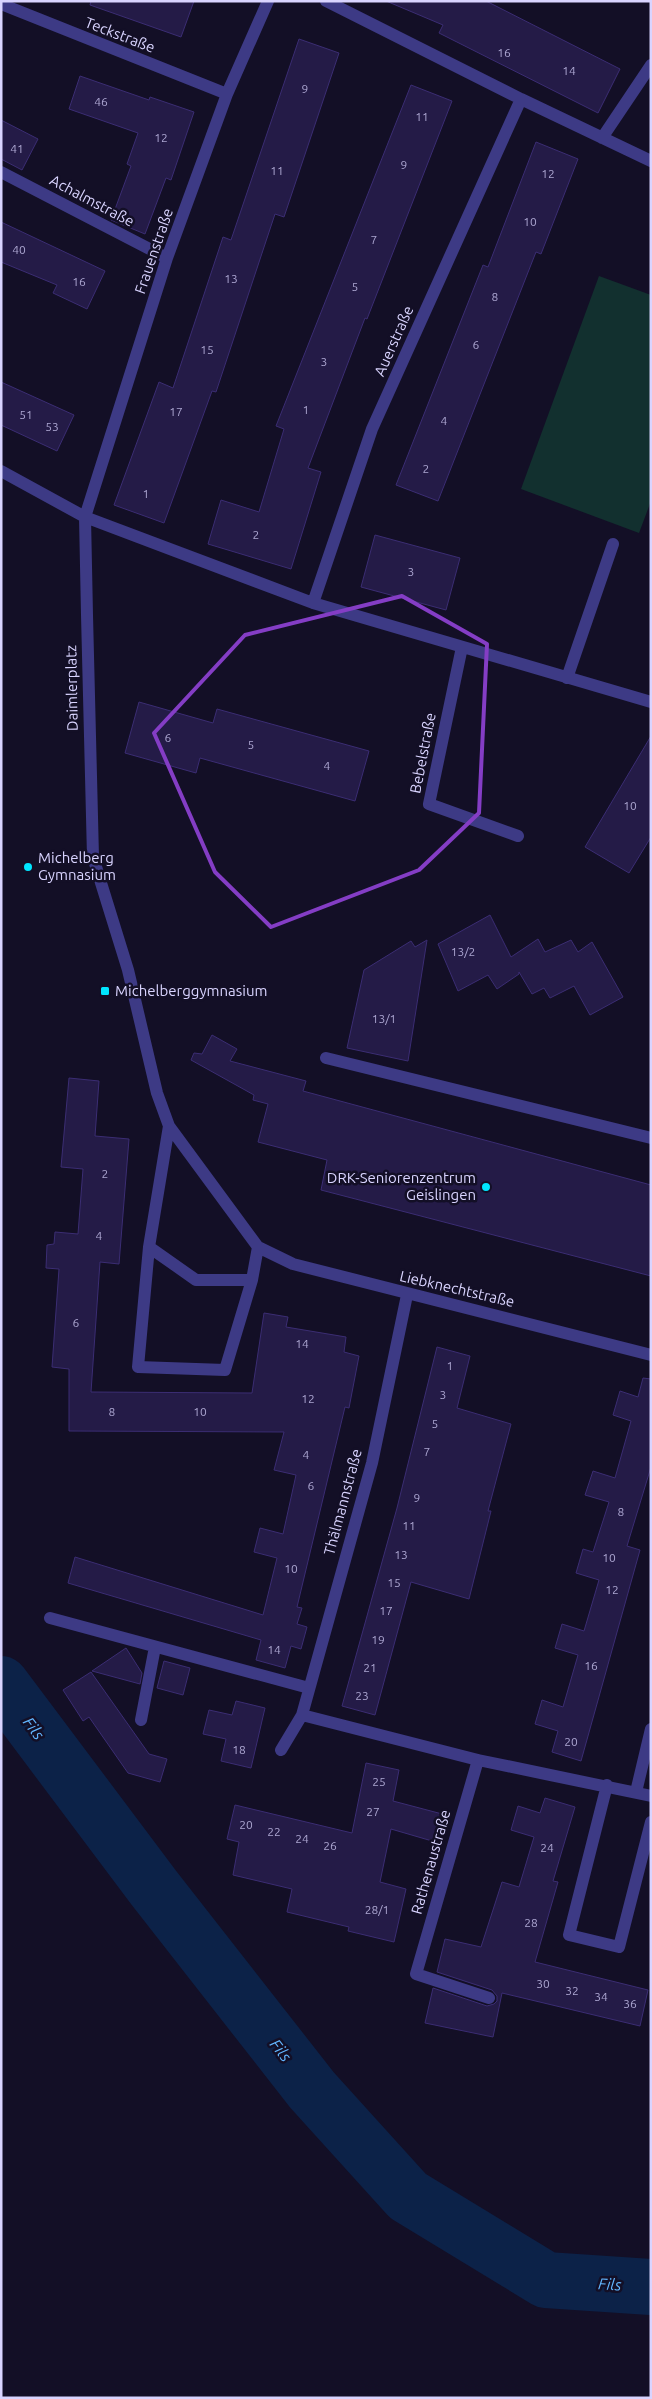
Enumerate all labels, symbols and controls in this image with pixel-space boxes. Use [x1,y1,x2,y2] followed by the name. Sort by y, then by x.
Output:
[83,13,158,56] street label: Teckstraße
[497,46,511,59] house number: 16
[562,64,576,77] house number: 14
[302,82,308,95] house number: 9
[94,95,108,108] house number: 46
[415,110,429,123] house number: 11
[154,131,168,144] house number: 12
[10,142,24,155] house number: 41
[401,158,407,171] house number: 9
[270,164,284,177] house number: 11
[541,167,555,180] house number: 12
[47,171,137,230] street label: Achalmstraße
[131,206,176,296] street label: Frauenstraße
[523,215,537,228] house number: 10
[371,233,377,246] house number: 7
[12,243,26,256] house number: 40
[224,272,238,285] house number: 13
[72,275,86,288] house number: 16
[352,280,358,293] house number: 5
[492,290,499,303] house number: 8
[370,303,417,379] street label: Auerstraße
[473,338,480,351] house number: 6
[200,343,214,356] house number: 15
[321,355,327,368] house number: 3
[303,403,309,416] house number: 1
[169,405,183,418] house number: 17
[19,408,33,421] house number: 51
[441,414,448,427] house number: 4
[45,420,59,433] house number: 53
[423,462,429,475] house number: 2
[143,487,149,500] house number: 1
[253,528,259,541] house number: 2
[408,565,414,578] house number: 3
[62,645,81,731] street label: Daimlerplatz
[406,711,439,795] street label: Bebelstraße
[165,731,172,744] house number: 6
[248,738,254,751] house number: 5
[324,759,331,772] house number: 4
[623,799,637,812] house number: 10
[38,849,116,883] place label: Michelberg Gymnasium
[22,861,34,873] marker: Michelberg Gymnasium
[451,945,475,958] house number: 13/2
[115,982,268,999] place label: Michelberggymnasium
[99,985,111,997] marker: Michelberggymnasium
[372,1012,396,1025] house number: 13/1
[102,1167,108,1180] house number: 2
[327,1169,476,1203] place label: DRK-Seniorenzentrum Geislingen
[480,1181,492,1193] marker: DRK-Seniorenzentrum Geislingen
[96,1229,103,1242] house number: 4
[398,1267,516,1310] street label: Liebknechtstraße
[73,1316,80,1329] house number: 6
[295,1337,309,1350] house number: 14
[447,1359,453,1372] house number: 1
[440,1388,446,1401] house number: 3
[301,1392,315,1405] house number: 12
[109,1405,116,1418] house number: 8
[193,1405,207,1418] house number: 10
[432,1417,438,1430] house number: 5
[424,1445,430,1458] house number: 7
[320,1447,365,1557] street label: Thälmannstraße
[303,1448,310,1461] house number: 4
[308,1479,315,1492] house number: 6
[414,1491,420,1504] house number: 9
[618,1505,625,1518] house number: 8
[402,1519,416,1532] house number: 11
[394,1548,408,1561] house number: 13
[602,1551,616,1564] house number: 10
[284,1562,298,1575] house number: 10
[387,1576,401,1589] house number: 15
[605,1583,619,1596] house number: 12
[379,1604,393,1617] house number: 17
[371,1633,385,1646] house number: 19
[267,1643,281,1656] house number: 14
[584,1659,598,1672] house number: 16
[363,1661,377,1674] house number: 21
[355,1689,369,1702] house number: 23
[20,1713,48,1743] water label: Fils
[564,1735,578,1748] house number: 20
[232,1743,246,1756] house number: 18
[372,1775,386,1788] house number: 25
[366,1805,380,1818] house number: 27
[408,1808,454,1916] street label: Rathenaustraße
[239,1818,253,1831] house number: 20
[267,1825,281,1838] house number: 22
[295,1832,309,1845] house number: 24
[323,1839,337,1852] house number: 26
[540,1841,554,1854] house number: 24
[365,1903,389,1916] house number: 28/1
[524,1916,538,1929] house number: 28
[536,1977,550,1990] house number: 30
[565,1984,579,1997] house number: 32
[594,1990,608,2003] house number: 34
[623,1997,637,2010] house number: 36
[267,2035,296,2065] water label: Fils
[598,2274,623,2294] water label: Fils

